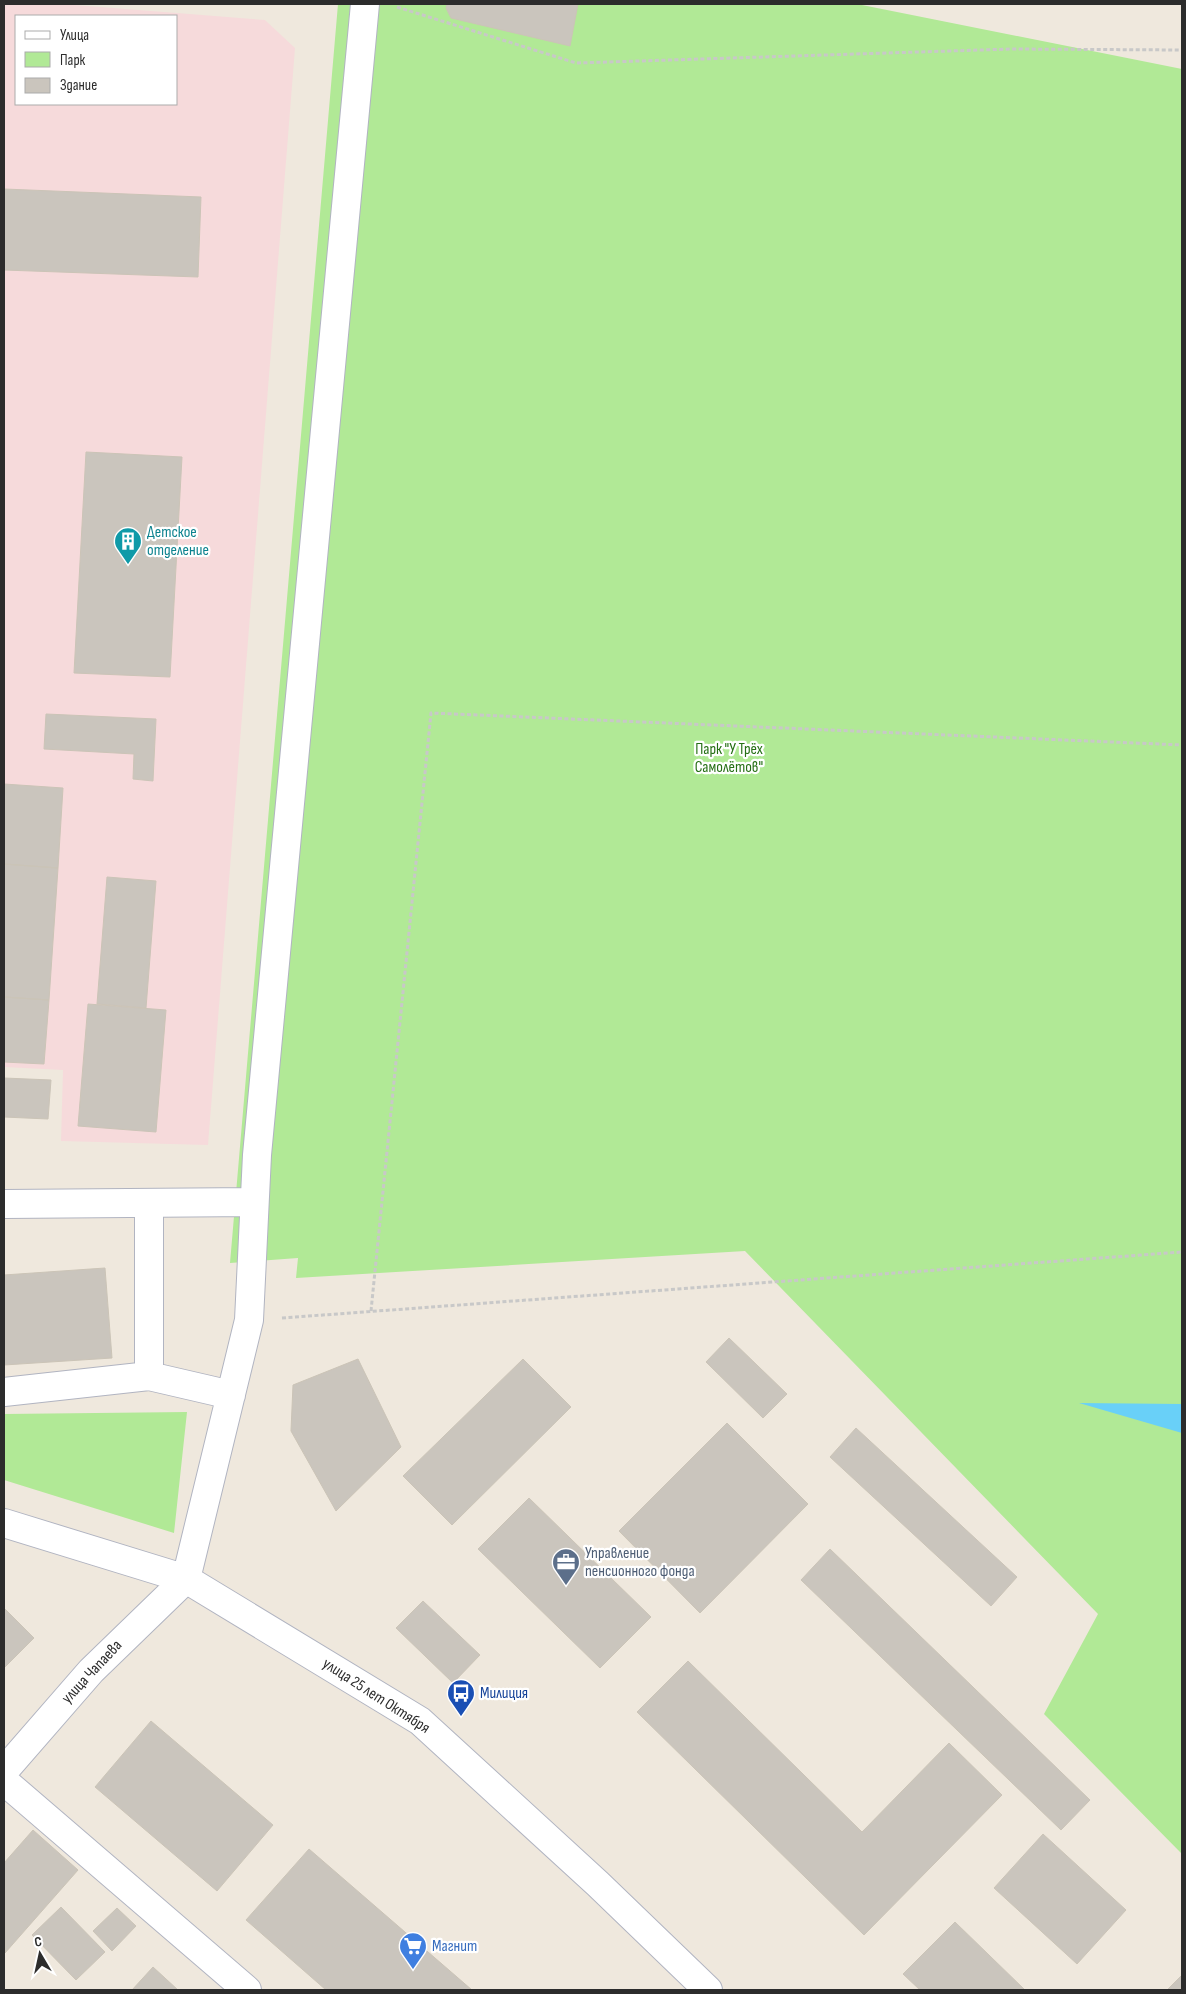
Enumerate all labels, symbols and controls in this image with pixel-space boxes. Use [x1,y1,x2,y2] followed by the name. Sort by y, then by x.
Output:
[15,15,178,105] legend
[60,26,89,45] text: Улица
[60,51,86,70] text: Парк
[60,76,97,95] text: Здание
[147,523,209,560] place label: Детское отделение
[113,526,143,565] building icon: Детское отделение
[695,740,763,777] park label: Парк "У Трёх Самолётов"
[585,1544,695,1581] place label: Управление пенсионного фонда
[551,1547,581,1586] office icon: Управление пенсионного фонда
[58,1636,126,1708] street label: улица Чапаева
[319,1654,433,1738] street label: улица 25 лет Октября
[446,1678,476,1717] bus stop icon: Милиция
[480,1684,528,1703] place label: Милиция
[15,1929,65,1979] north arrow
[398,1931,428,1970] supermarket icon: Магнит
[33,1933,43,1951] text: С
[432,1937,477,1956] place label: Магнит

